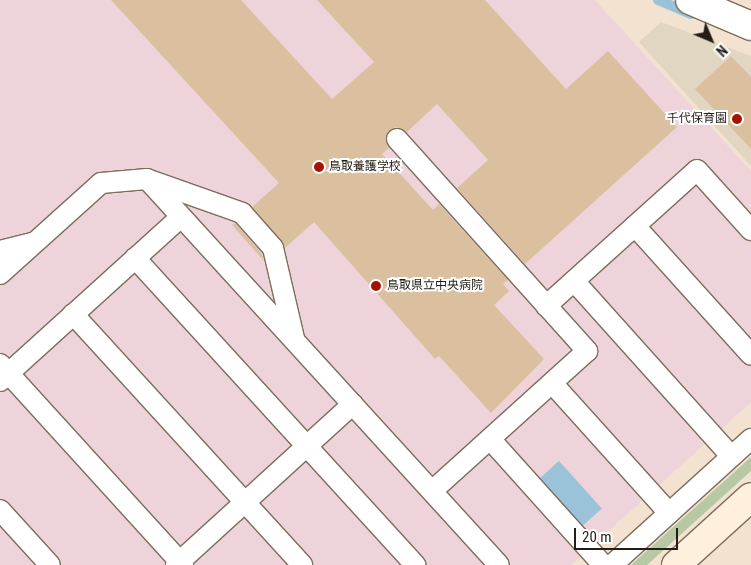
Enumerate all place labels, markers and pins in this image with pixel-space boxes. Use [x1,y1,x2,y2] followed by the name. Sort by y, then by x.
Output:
[667,112,727,126] place label: 千代保育園
[731,113,743,125] marker: 千代保育園
[329,160,401,174] place label: 鳥取養護学校
[313,161,325,173] marker: 鳥取養護学校
[369,279,383,293] marker: 鳥取県立中央病院
[387,279,483,293] place label: 鳥取県立中央病院

